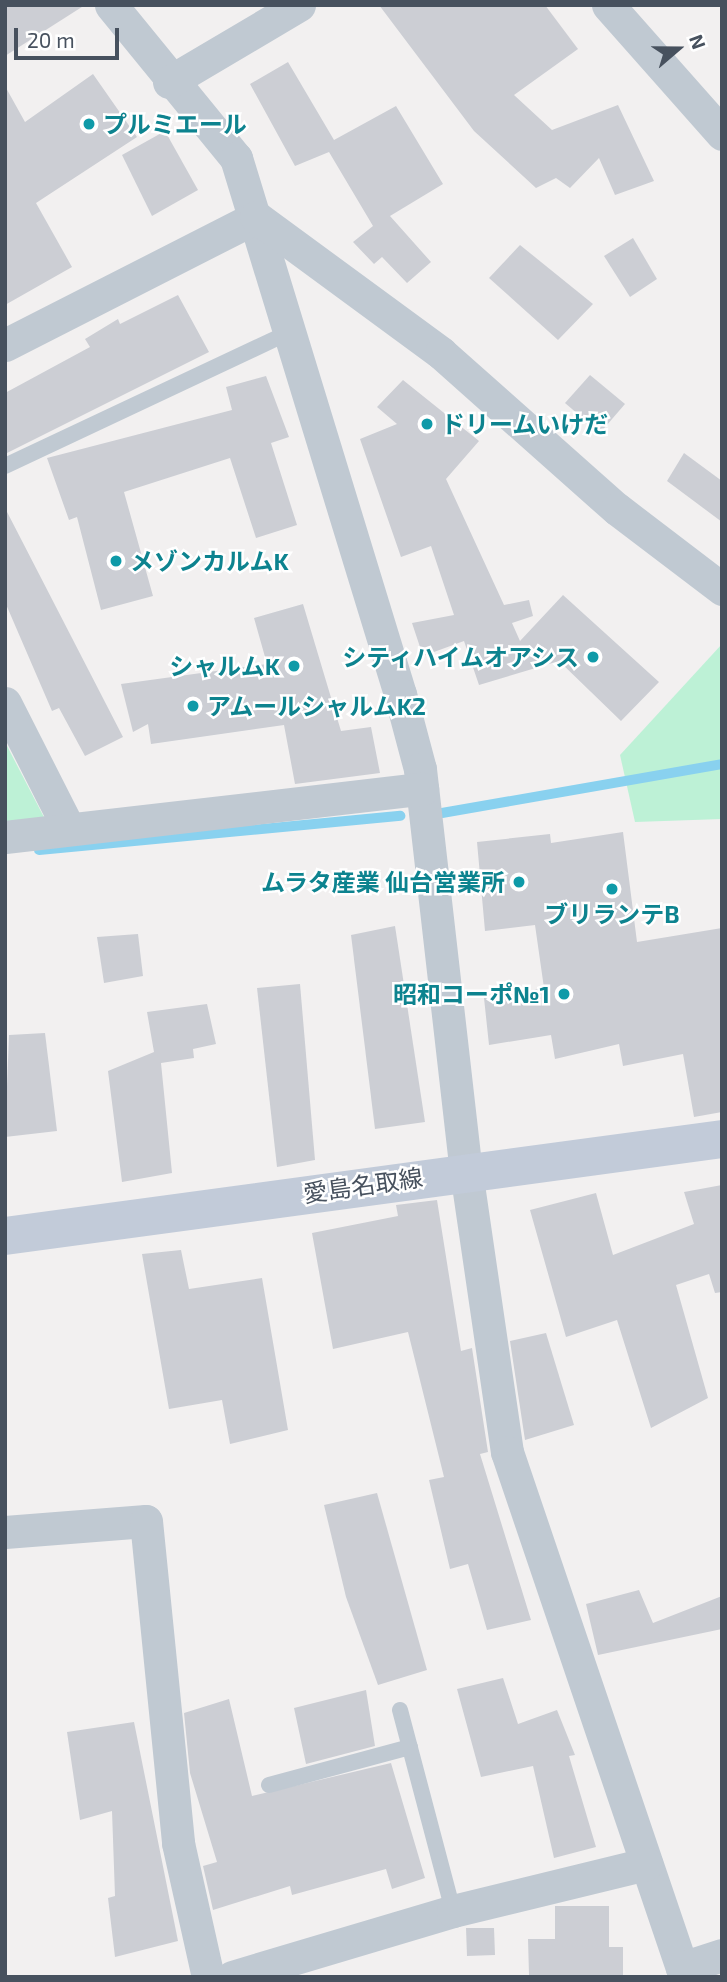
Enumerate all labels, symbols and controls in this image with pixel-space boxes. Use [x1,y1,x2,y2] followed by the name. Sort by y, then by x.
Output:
[18,14,122,58] scale bar
[643,14,713,84] north arrow
[27,27,75,52] text: 20 m
[685,31,711,52] text: N
[103,110,247,138] place label: プルミエール
[81,116,97,132] marker: プルミエール
[441,410,609,438] place label: ドリームいけだ
[419,416,435,432] marker: ドリームいけだ
[130,547,289,575] place label: メゾンカルムK
[108,553,124,569] marker: メゾンカルムK
[339,643,579,671] place label: シティハイムオアシス
[585,649,601,665] marker: シティハイムオアシス
[169,652,280,680] place label: シャルムK
[286,658,302,674] marker: シャルムK
[207,692,428,720] place label: アムールシャルムK2
[185,698,201,714] marker: アムールシャルムK2
[260,868,505,896] place label: ムラタ産業 仙台営業所
[511,874,527,890] marker: ムラタ産業 仙台営業所
[604,881,620,897] marker: ブリランテB
[544,900,680,928] place label: ブリランテB
[393,980,550,1008] place label: 昭和コーポ№1
[556,986,572,1002] marker: 昭和コーポ№1
[302,1162,424,1208] street label: 愛島名取線

